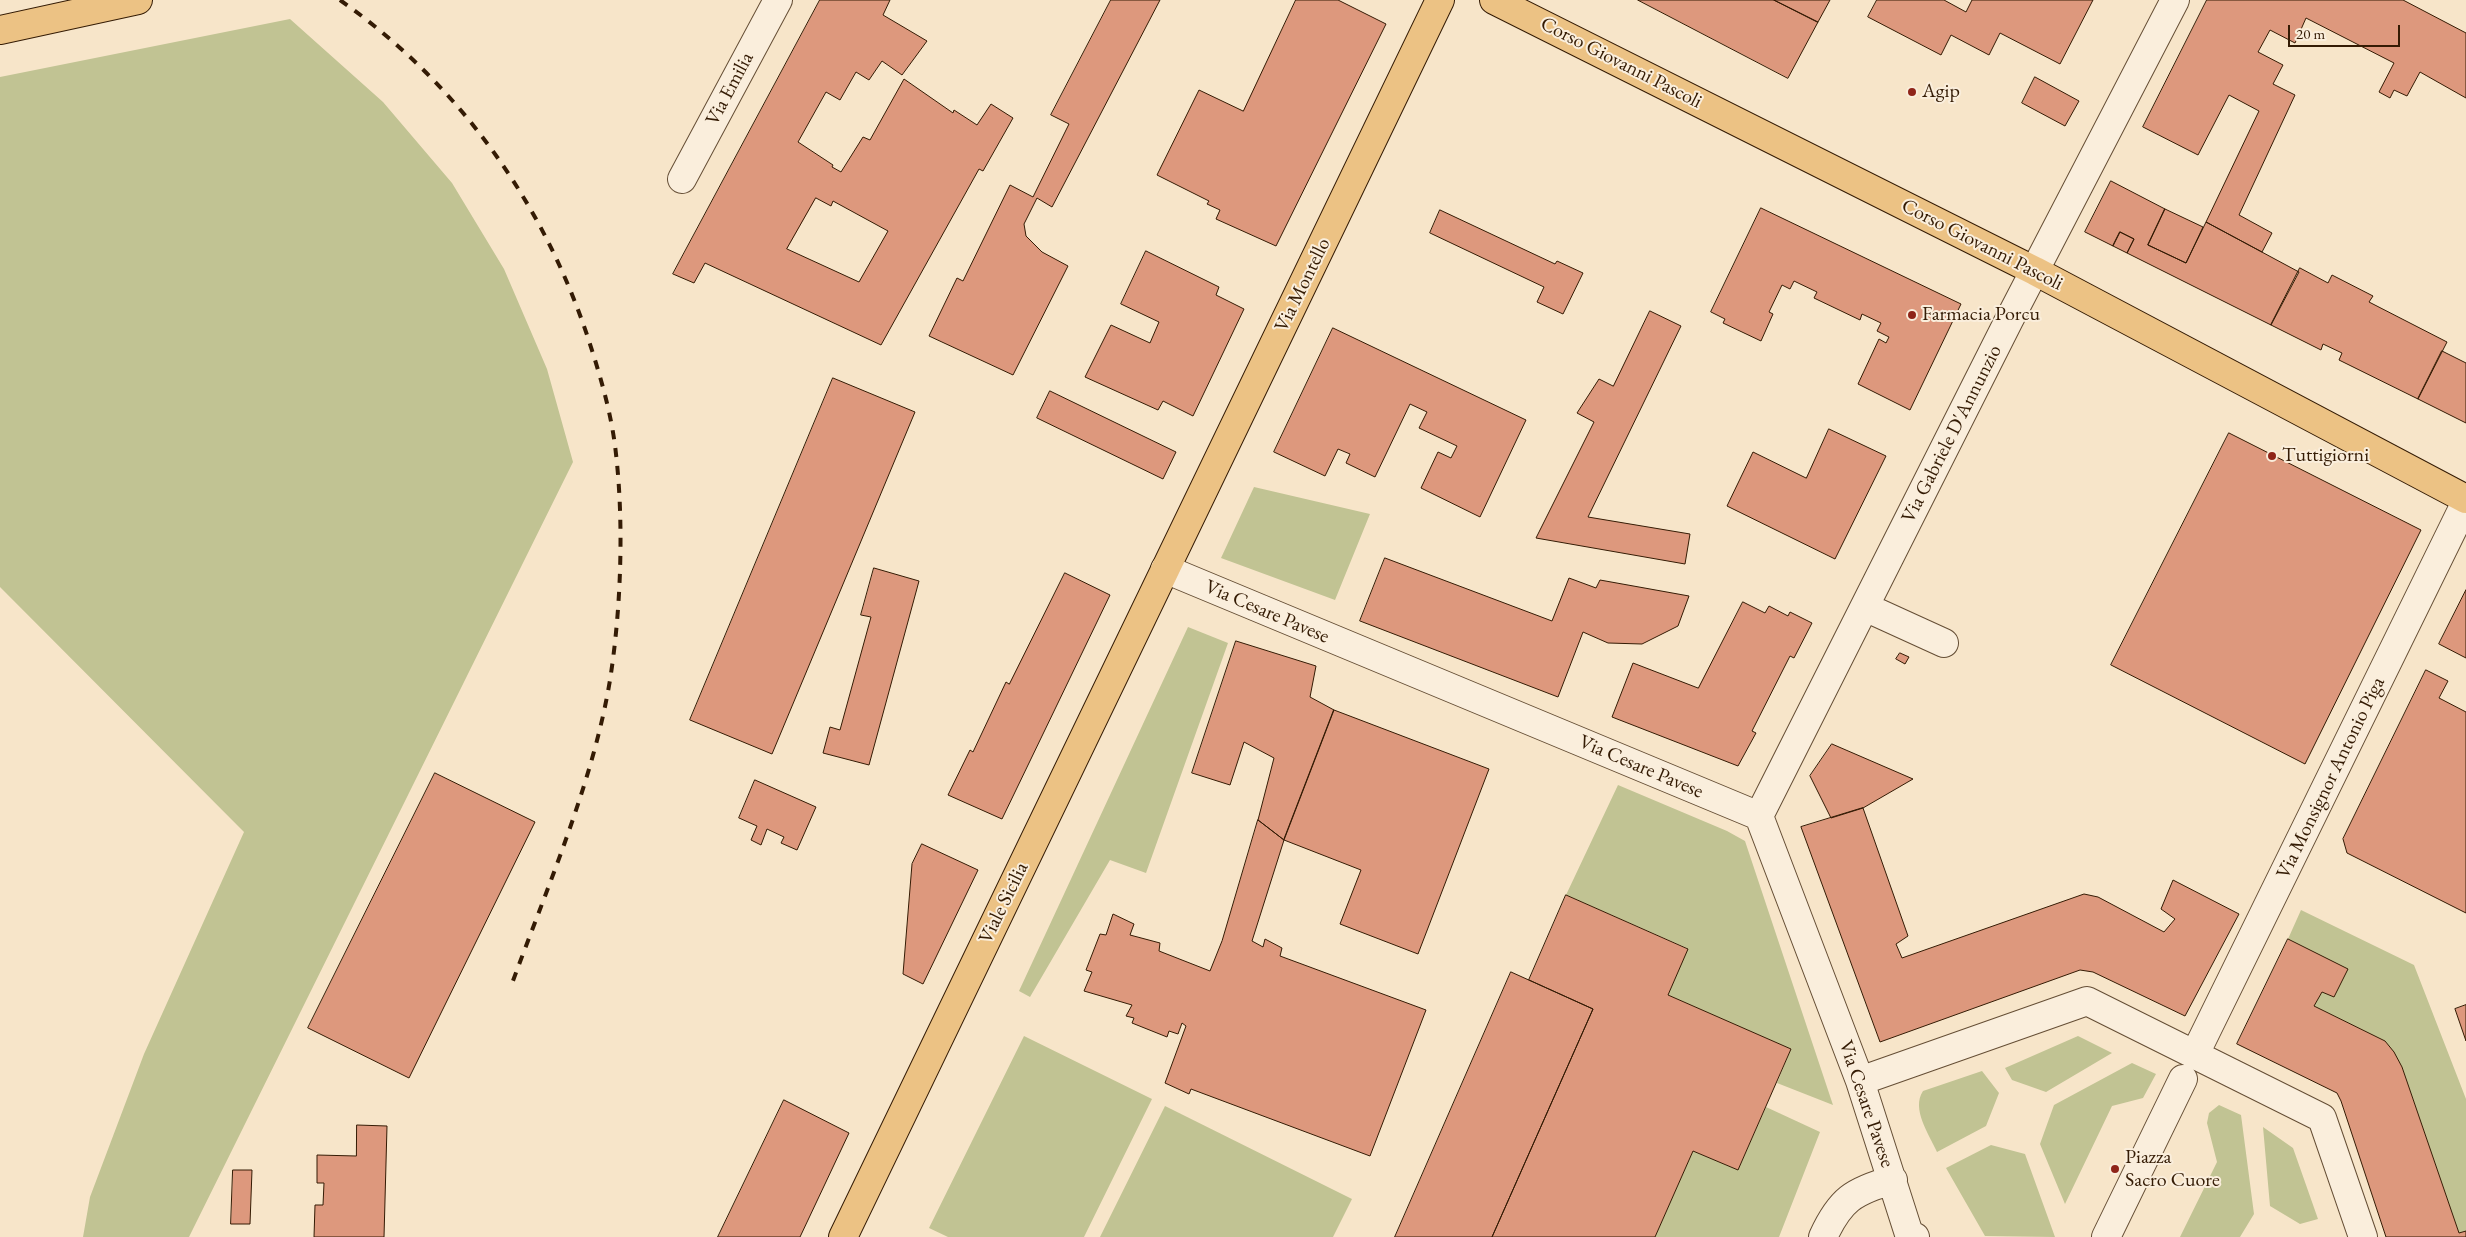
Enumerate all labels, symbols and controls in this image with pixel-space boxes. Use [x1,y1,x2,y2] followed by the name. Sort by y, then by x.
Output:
[1536,12,1706,114] street label: Corso Giovanni Pascoli
[2291,15,2404,47] scale bar
[2296,24,2325,43] text: 20 m
[701,48,759,130] street label: Via Emilia
[1922,80,1960,104] place label: Agip
[1906,86,1918,98] marker: Agip
[1897,194,2067,296] street label: Corso Giovanni Pascoli
[1270,234,1336,336] street label: Via Montello
[1922,303,2040,327] place label: Farmacia Porcu
[1906,309,1918,321] marker: Farmacia Porcu
[1897,341,2007,527] street label: Via Gabriele D'Annunzio
[2282,444,2369,468] place label: Tuttigiorni
[2266,450,2278,462] marker: Tuttigiorni
[1201,575,1333,649] street label: Via Cesare Pavese
[2272,673,2390,883] street label: Via Monsignor Antonio Piga
[1575,730,1707,804] street label: Via Cesare Pavese
[974,858,1034,948] street label: Viale Sicilia
[1833,1037,1899,1171] street label: Via Cesare Pavese
[2125,1146,2220,1193] place label: Piazza Sacro Cuore
[2109,1163,2121,1175] marker: Piazza Sacro Cuore

